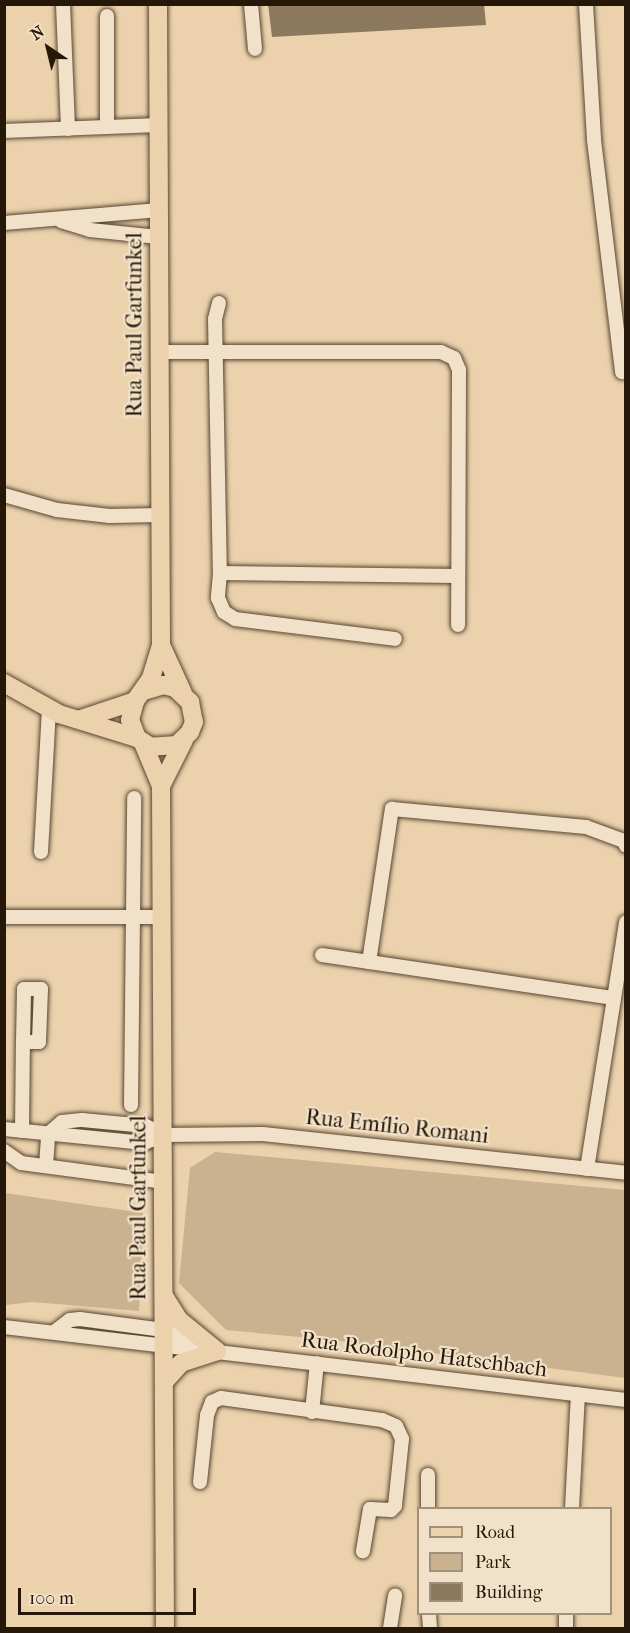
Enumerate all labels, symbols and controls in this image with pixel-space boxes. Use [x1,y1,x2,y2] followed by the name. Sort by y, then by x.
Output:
[18,18,78,78] north arrow
[27,22,48,44] text: N
[122,232,148,418] street label: Rua Paul Garfunkel
[304,1104,490,1150] street label: Rua Emílio Romani
[126,1115,152,1301] street label: Rua Paul Garfunkel
[299,1327,549,1383] street label: Rua Rodolpho Hatschbach
[417,1507,612,1615] legend
[475,1522,515,1543] text: Road
[475,1552,511,1573] text: Park
[21,1576,200,1614] scale bar
[475,1582,542,1603] text: Building
[29,1588,74,1609] text: 100 m

